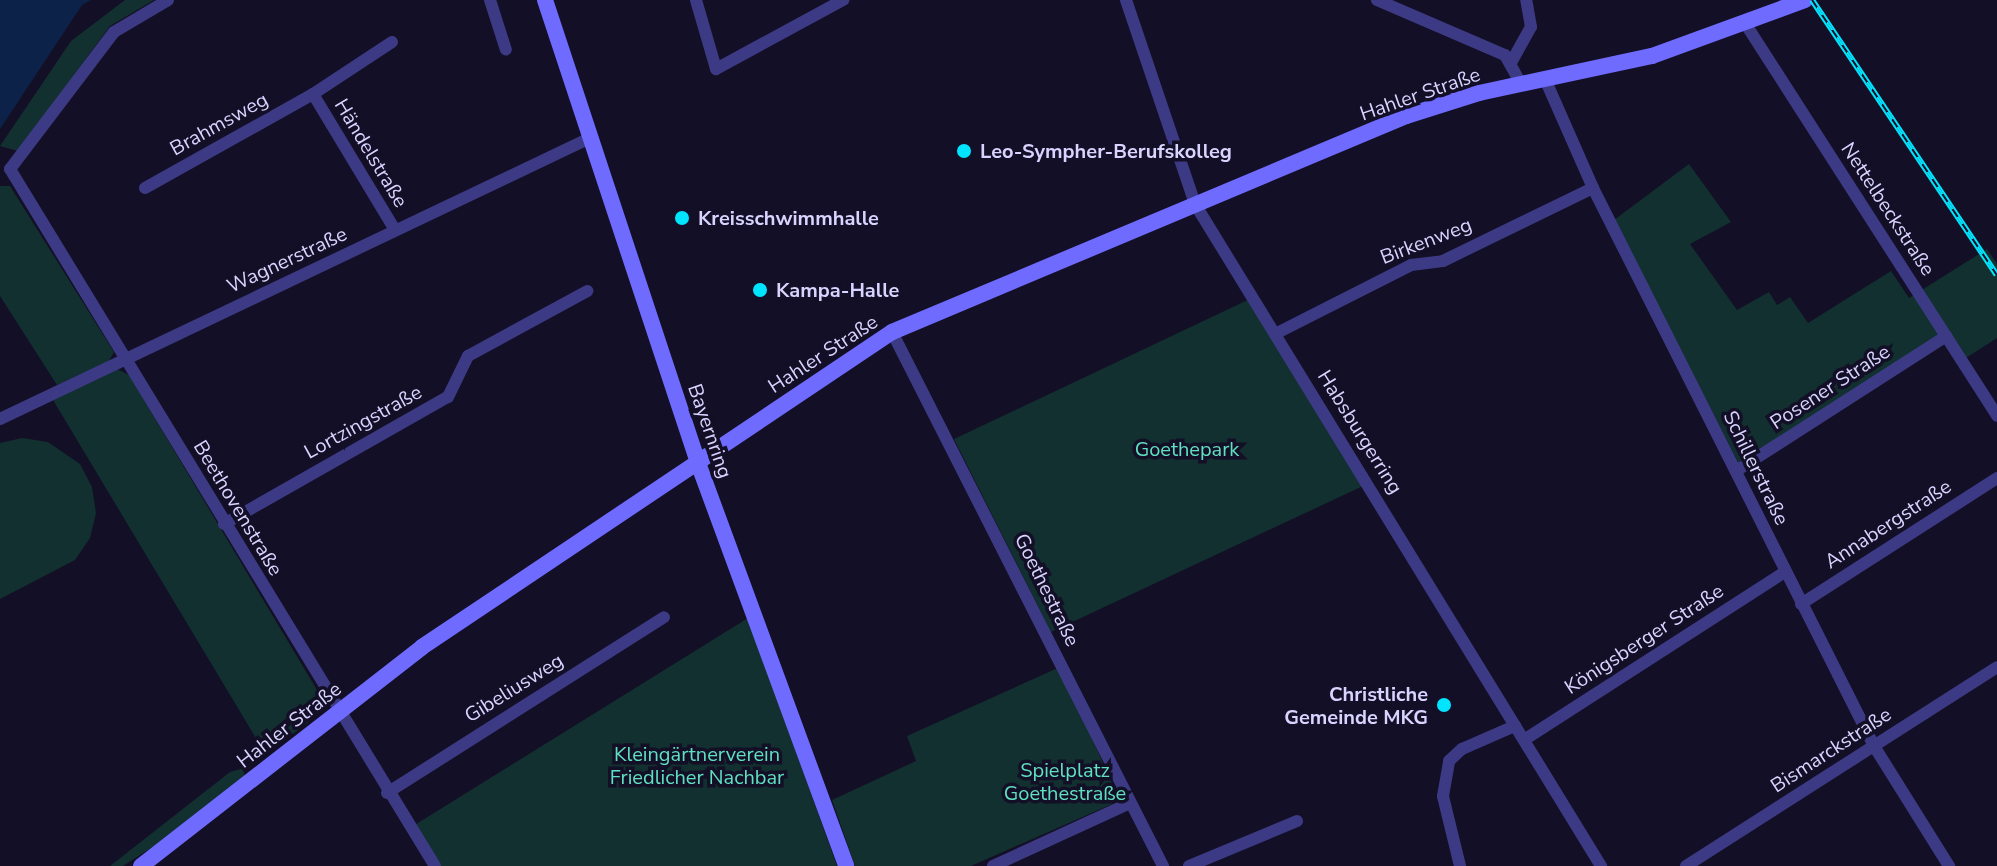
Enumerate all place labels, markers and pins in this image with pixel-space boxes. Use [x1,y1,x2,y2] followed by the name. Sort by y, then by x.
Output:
[980,139,1232,163] place label: Leo-Sympher-Berufskolleg
[955,142,973,160] marker: Leo-Sympher-Berufskolleg
[698,206,879,230] place label: Kreisschwimmhalle
[673,209,691,227] marker: Kreisschwimmhalle
[776,278,899,302] place label: Kampa-Halle
[751,281,769,299] marker: Kampa-Halle
[1284,682,1428,729] place label: Christliche Gemeinde MKG
[1435,696,1453,714] marker: Christliche Gemeinde MKG

